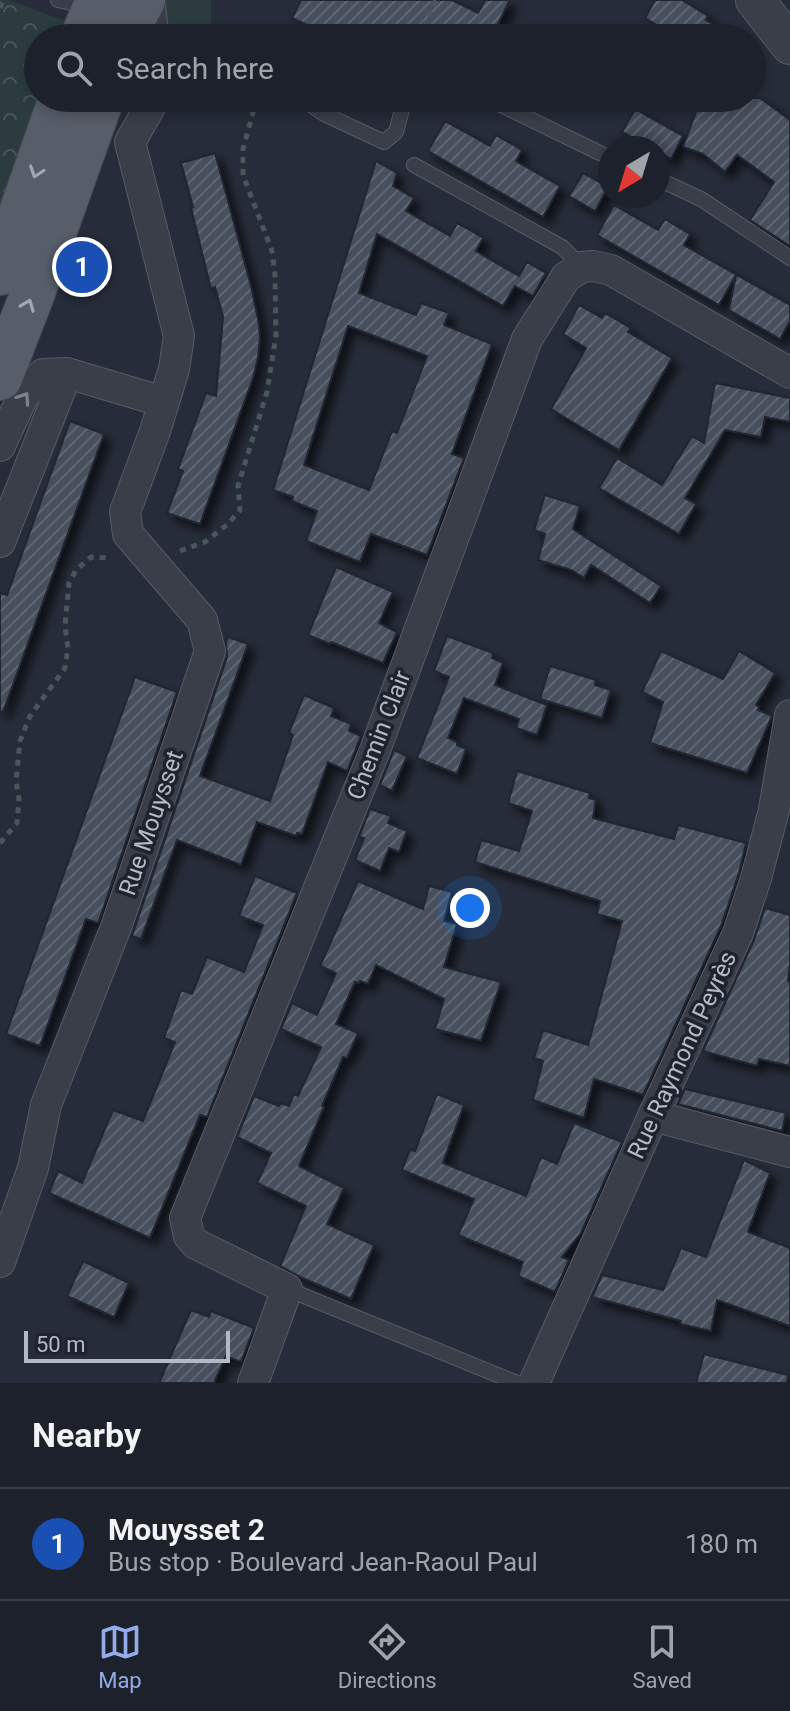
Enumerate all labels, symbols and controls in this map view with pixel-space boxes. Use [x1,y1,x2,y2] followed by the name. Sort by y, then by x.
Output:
[24,24,766,112] search box
[52,46,96,90] icon: search
[116,51,274,86] text: Search here
[598,136,670,208] north arrow
[29,164,45,178] one-way arrow
[56,237,108,297] pin: 1
[18,299,35,313] one-way arrow
[15,392,30,406] one-way arrow
[342,666,416,804] street label: Chemin Clair
[113,747,189,899] street label: Rue Mouysset
[450,888,490,928] your location
[622,947,742,1163] street label: Rue Raymond Peyrès
[24,1327,230,1363] scale bar
[36,1332,85,1357] text: 50 m
[32,1415,141,1455] text: Nearby
[108,1512,265,1547] text: Mouysset 2
[51,1529,65,1559] text: 1
[685,1529,758,1559] text: 180 m
[108,1547,538,1577] text: Bus stop · Boulevard Jean-Raoul Paul
[98,1620,142,1693] tab: Map
[338,1620,437,1693] tab: Directions
[633,1620,692,1693] tab: Saved

